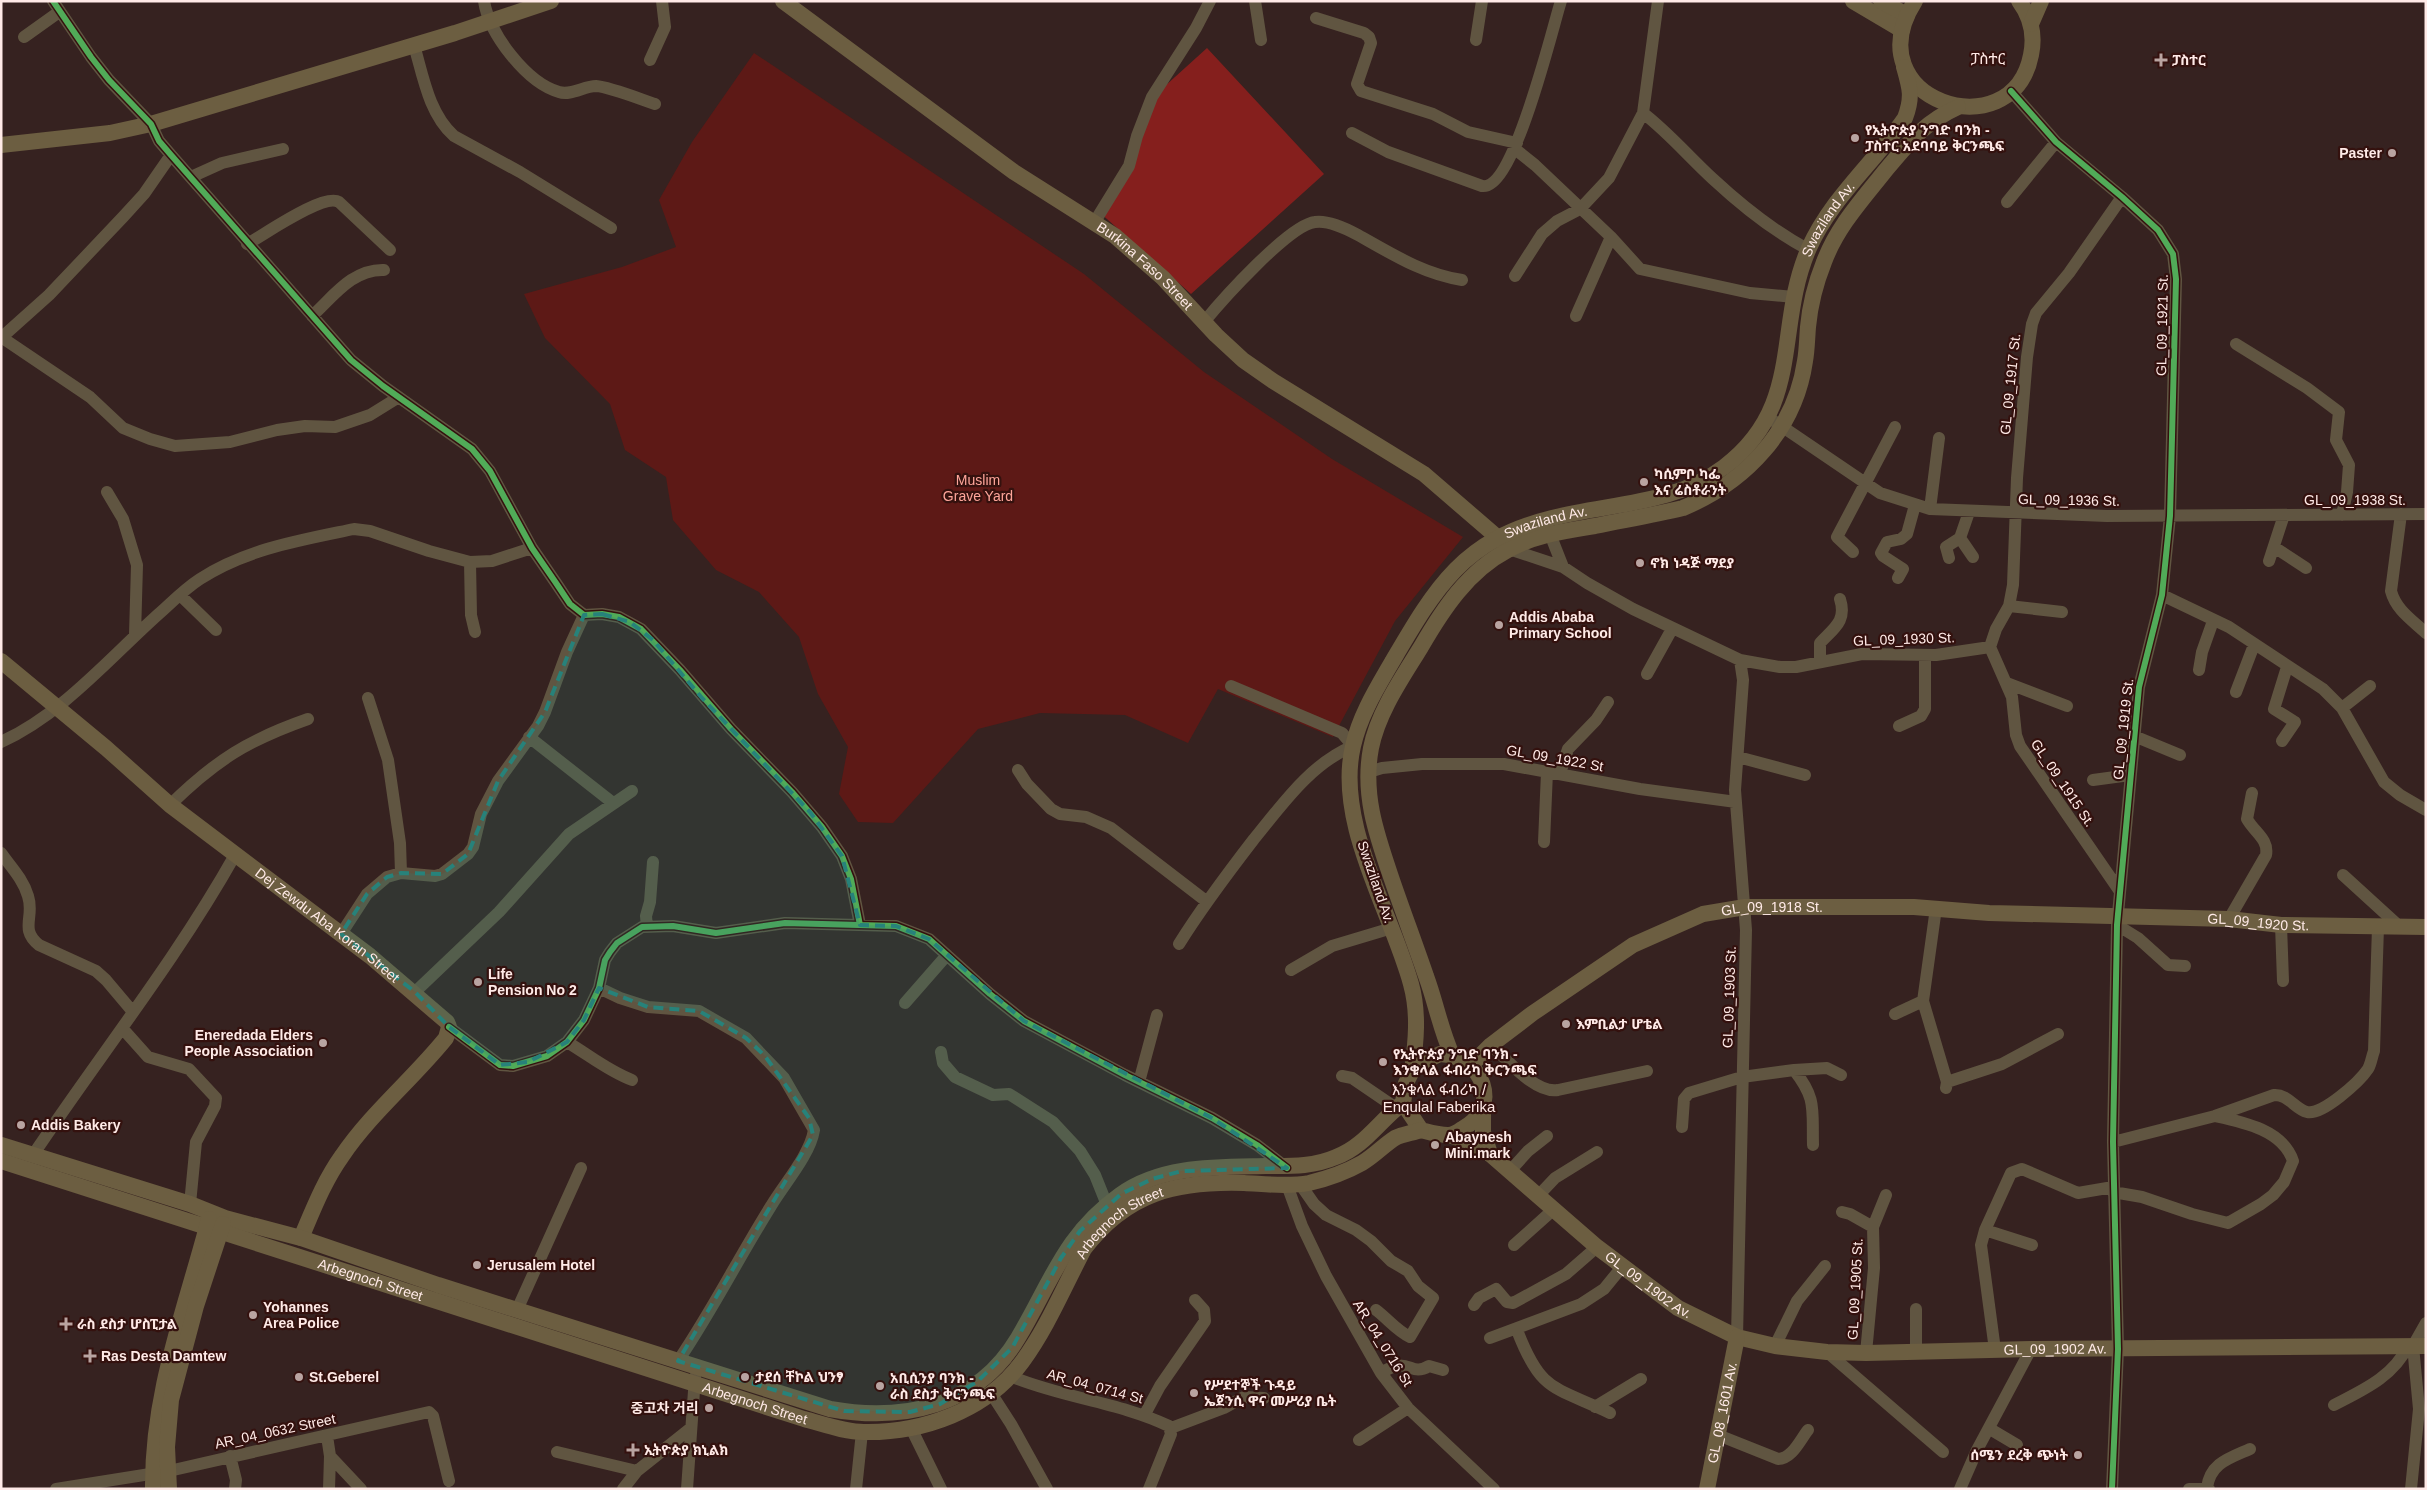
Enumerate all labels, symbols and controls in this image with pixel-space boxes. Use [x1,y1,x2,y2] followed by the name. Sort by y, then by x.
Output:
[1971,50,2006,67] district label: ፓስተር
[2172,52,2206,68] place label: ፓስተር
[2154,53,2168,67] marker: ፓስተር
[1865,122,2005,154] place label: የኢትዮጵያ ንግድ ባንክ - ፓስተር አደባባይ ቅርንጫፍ
[1849,132,1861,144] marker: የኢትዮጵያ ንግድ ባንክ - ፓስተር አደባባይ ቅርንጫፍ
[2339,145,2383,161] place label: Paster
[2386,147,2398,159] marker: Paster
[1798,179,1858,259] street label: Swaziland Av.
[1094,219,1196,313] street label: Burkina Faso Street
[2153,274,2171,376] street label: GL_09_1921 St.
[1997,332,2023,436] street label: GL_09_1917 St.
[1654,466,1727,498] place label: ካሲምቦ ካፌ እና ሬስቶራንት
[943,472,1013,504] park label: Muslim Grave Yard
[1638,476,1650,488] marker: ካሲምቦ ካፌ እና ሬስቶራንት
[2018,491,2120,509] street label: GL_09_1936 St.
[2304,492,2406,508] street label: GL_09_1938 St.
[1501,503,1589,542] street label: Swaziland Av.
[1650,555,1734,571] place label: ኖክ ነዳጅ ማደያ
[1634,557,1646,569] marker: ኖክ ነዳጅ ማደያ
[1509,609,1612,641] place label: Addis Ababa Primary School
[1493,619,1505,631] marker: Addis Ababa Primary School
[1853,629,1955,649] street label: GL_09_1930 St.
[2110,677,2136,781] street label: GL_09_1919 St.
[2028,736,2098,830] street label: GL_09_1915 St.
[1505,742,1605,774] street label: GL_09_1922 St
[1354,839,1398,925] street label: Swaziland Av.
[252,864,403,986] street label: Dej Zewdu Aba Koran Street
[1720,899,1823,919] street label: GL_09_1918 St.
[2207,910,2309,933] street label: GL_09_1920 St.
[1719,946,1739,1048] street label: GL_09_1903 St.
[488,966,577,998] place label: Life Pension No 2
[472,976,484,988] marker: Life Pension No 2
[1576,1016,1663,1032] place label: እምቢልታ ሆቴል
[1560,1018,1572,1030] marker: እምቢልታ ሆቴል
[184,1027,313,1059] place label: Eneredada Elders People Association
[317,1037,329,1049] marker: Eneredada Elders People Association
[1393,1046,1537,1078] place label: የኢትዮጵያ ንግድ ባንክ - እንቁላል ፋብሪካ ቅርንጫፍ
[1377,1056,1389,1068] marker: የኢትዮጵያ ንግድ ባንክ - እንቁላል ፋብሪካ ቅርንጫፍ
[1383,1081,1496,1115] district label: እንቁላል ፋብሪካ / Enqulal Faberika
[31,1117,121,1133] place label: Addis Bakery
[15,1119,27,1131] marker: Addis Bakery
[1445,1129,1512,1161] place label: Abaynesh Mini.mark
[1429,1139,1441,1151] marker: Abaynesh Mini.mark
[1072,1184,1165,1261] street label: Arbegnoch Street
[1844,1238,1866,1340] street label: GL_09_1905 St.
[1602,1248,1694,1321] street label: GL_09_1902 Av.
[316,1255,425,1304] street label: Arbegnoch Street
[487,1257,595,1273] place label: Jerusalem Hotel
[471,1259,483,1271] marker: Jerusalem Hotel
[1350,1297,1416,1389] street label: AR_04_0716 St
[263,1299,339,1331] place label: Yohannes Area Police
[247,1309,259,1321] marker: Yohannes Area Police
[77,1316,178,1332] place label: ራስ ደስታ ሆስፒታል
[59,1317,73,1331] marker: ራስ ደስታ ሆስፒታል
[2003,1340,2107,1358] street label: GL_09_1902 Av.
[101,1348,226,1364] place label: Ras Desta Damtew
[83,1349,97,1363] marker: Ras Desta Damtew
[1704,1360,1740,1465] street label: GL_08_1601 Av.
[1045,1365,1145,1407] street label: AR_04_0714 St
[309,1369,379,1385] place label: St.Geberel
[755,1369,844,1385] place label: ታደሰ ቸኮል ህንፃ
[890,1370,996,1402] place label: አቢሲንያ ባንክ - ራስ ደስታ ቅርንጫፍ
[293,1371,305,1383] marker: St.Geberel
[739,1371,751,1383] marker: ታደሰ ቸኮል ህንፃ
[1204,1377,1337,1409] place label: የሥደተኞች ጉዳይ ኤጀንሲ ዋና መሥሪያ ቤት
[701,1379,809,1428] street label: Arbegnoch Street
[874,1380,886,1392] marker: አቢሲንያ ባንክ - ራስ ደስታ ቅርንጫፍ
[1188,1387,1200,1399] marker: የሥደተኞች ጉዳይ ኤጀንሲ ዋና መሥሪያ ቤት
[631,1400,699,1416] place label: 중고차 거리
[703,1402,715,1414] marker: 중고차 거리
[213,1410,337,1452] street label: AR_04_0632 Street
[644,1442,729,1458] place label: ኢትዮጵያ ክኒልክ
[626,1443,640,1457] marker: ኢትዮጵያ ክኒልክ
[1970,1447,2068,1463] place label: ሰሜን ደረቅ ጭነት
[2072,1449,2084,1461] marker: ሰሜን ደረቅ ጭነት

